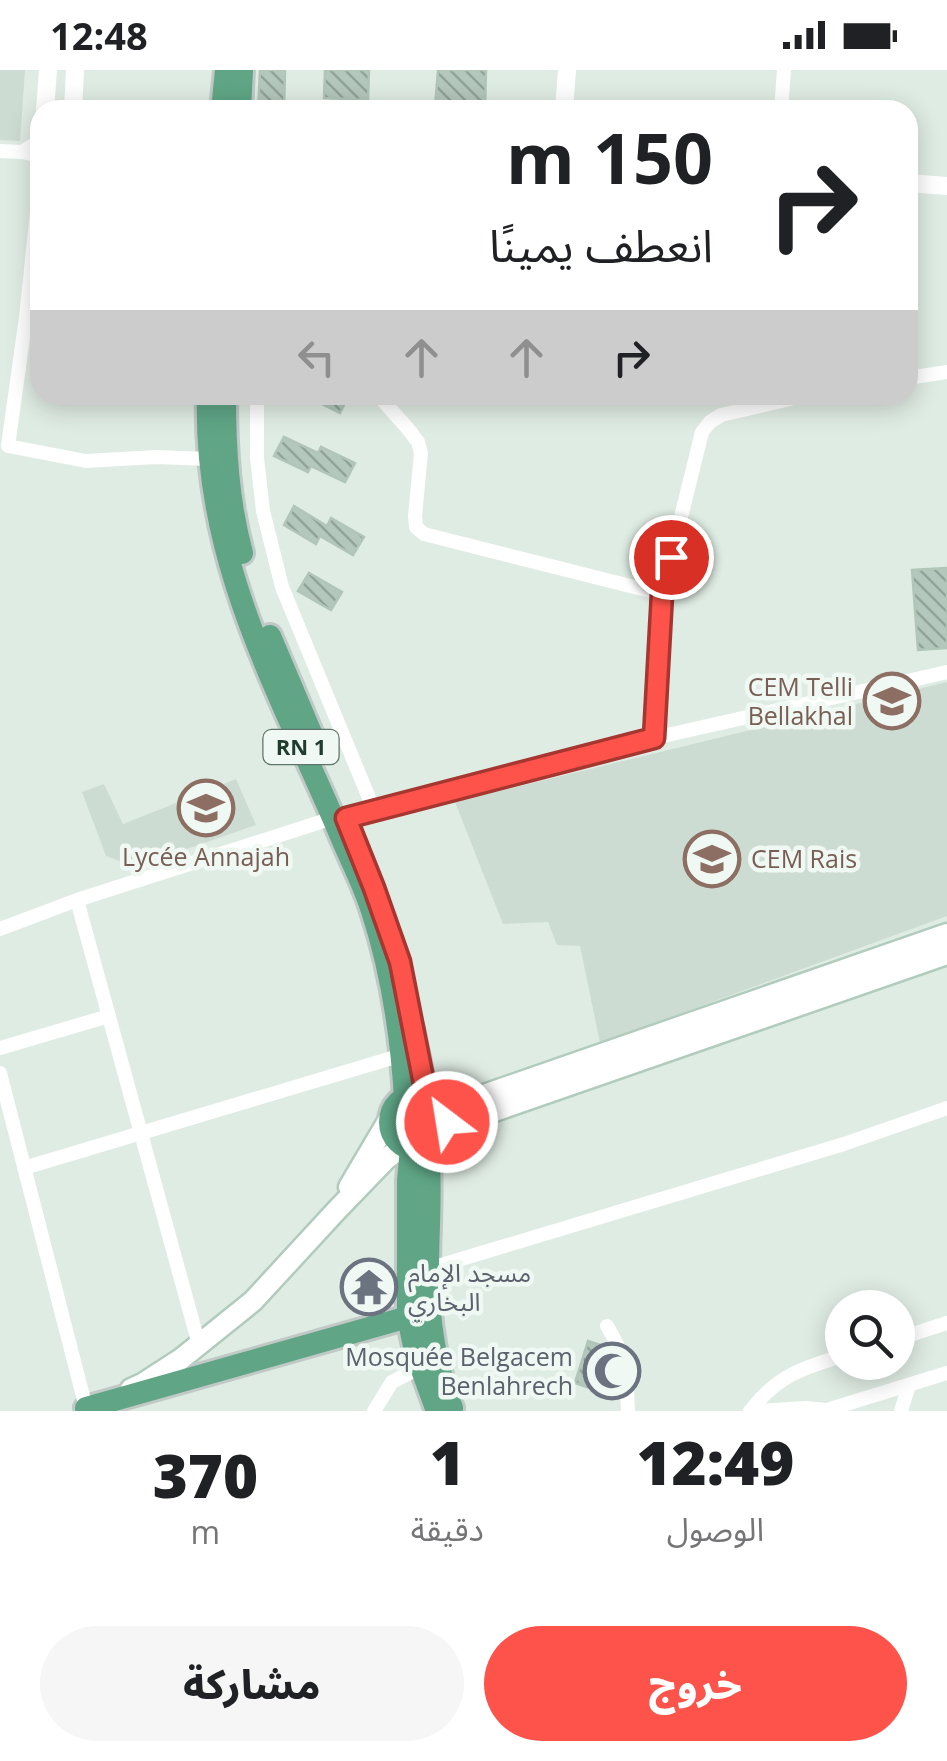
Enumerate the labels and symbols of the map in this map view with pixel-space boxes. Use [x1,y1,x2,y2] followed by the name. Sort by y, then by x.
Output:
[629,515,714,600] pin
[748,669,853,732] place label: CEM Telli Bellakhal
[862,671,922,731] school or university icon: CEM Telli Bellakhal
[264,730,338,764] road number: RN 1
[176,778,236,838] school or university icon: Lycée Annajah
[682,829,742,889] school or university icon: CEM Rais
[122,839,290,873] place label: Lycée Annajah
[751,841,857,875] place label: CEM Rais
[395,1070,499,1174] position arrow
[408,1255,531,1322] place label: مسجد الإمام البخاري
[339,1257,399,1317] temple icon: مسجد الإمام البخاري
[345,1339,573,1402] place label: Mosquée Belgacem Benlahrech
[582,1341,642,1401] mosque icon: Mosquée Belgacem Benlahrech

